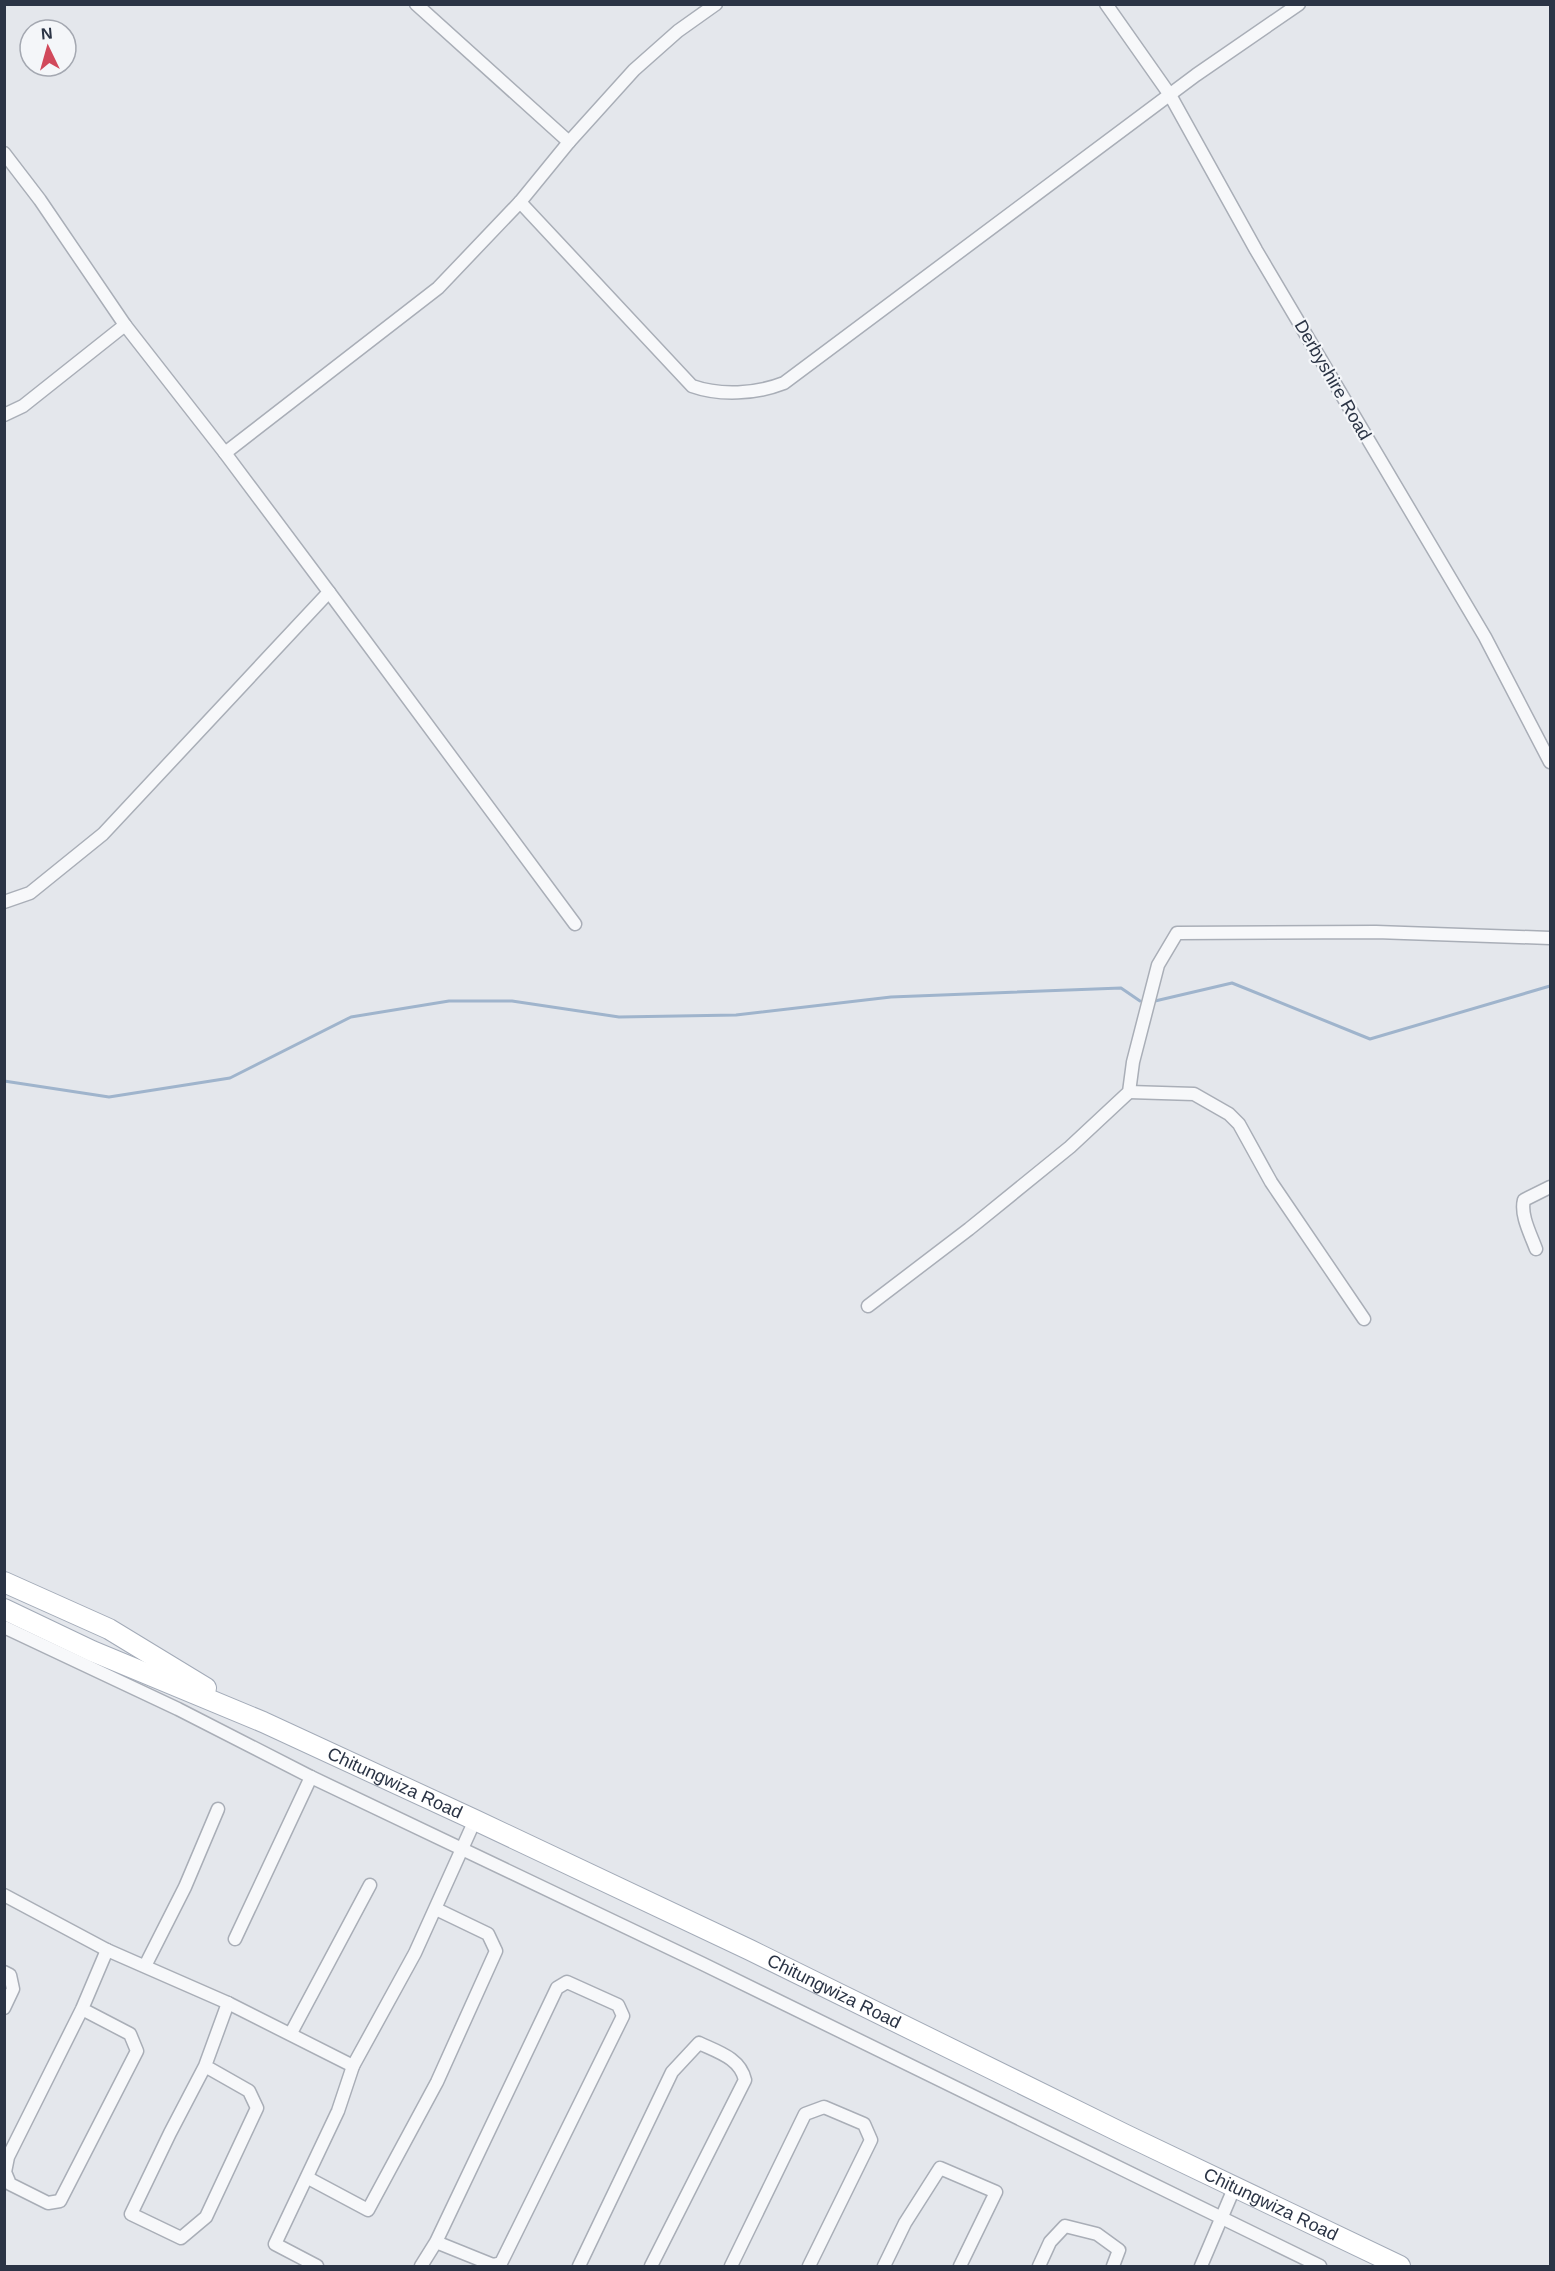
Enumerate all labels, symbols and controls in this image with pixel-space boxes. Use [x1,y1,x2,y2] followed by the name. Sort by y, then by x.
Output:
[18,18,78,78] north arrow
[40,25,53,43] text: N
[1291,317,1375,443] street label: Derbyshire Road
[324,1743,465,1823] street label: Chitungwiza Road
[764,1950,904,2033] street label: Chitungwiza Road
[1201,2164,1341,2245] street label: Chitungwiza Road

